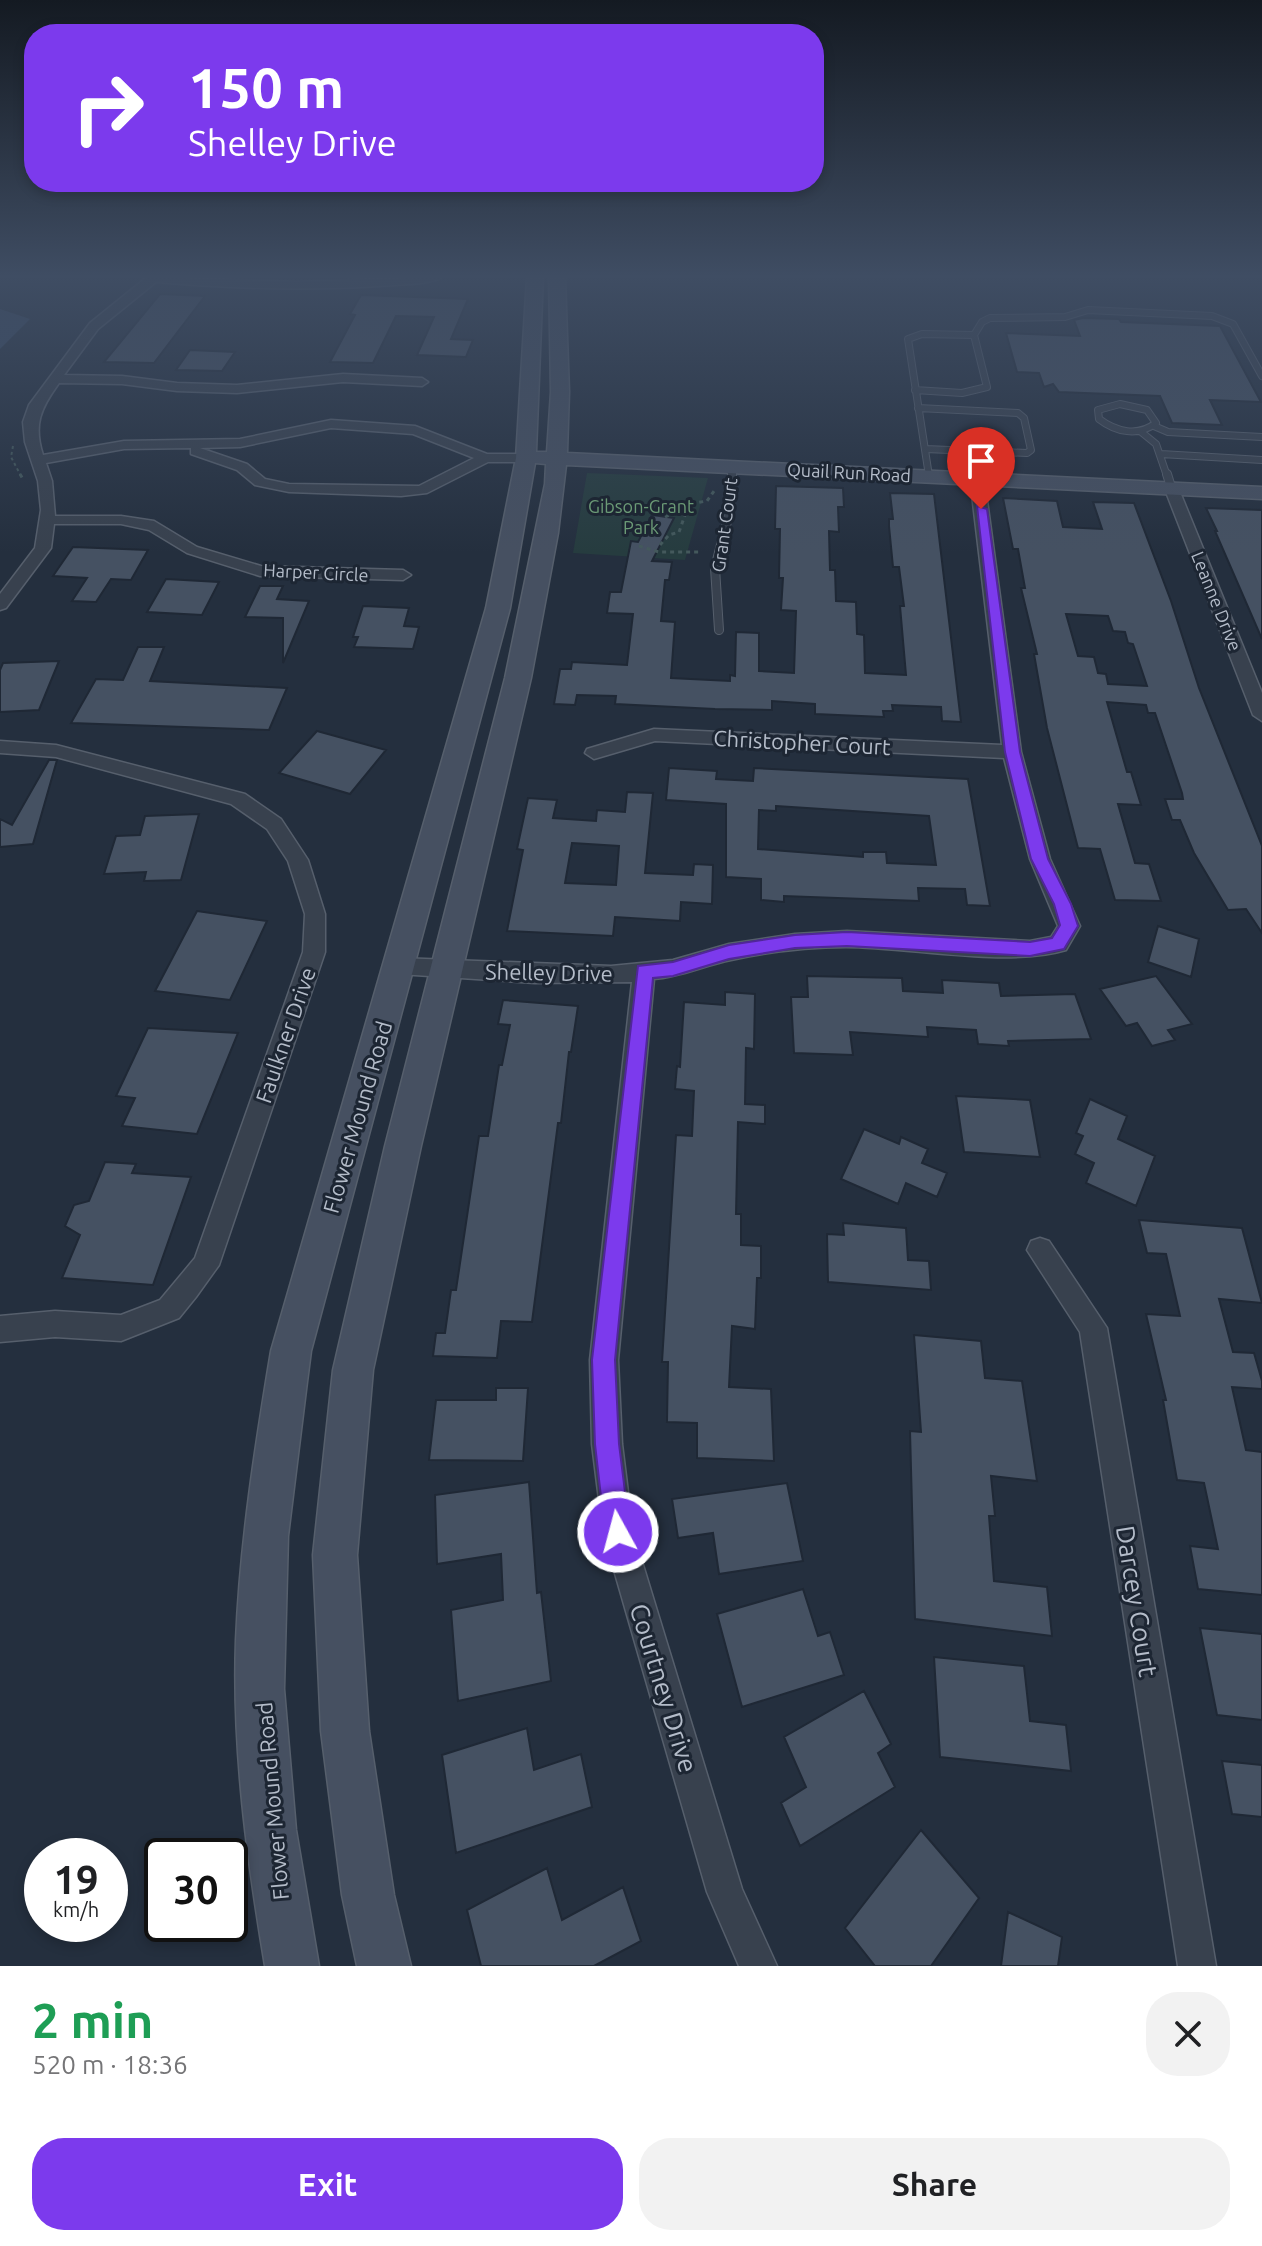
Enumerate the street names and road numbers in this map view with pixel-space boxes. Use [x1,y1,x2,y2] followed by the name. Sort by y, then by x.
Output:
[786,459,911,486] street label: Quail Run Road
[707,476,741,574] street label: Grant Court
[1188,548,1246,654] street label: Leanne Drive
[263,559,369,585] street label: Harper Circle
[713,725,892,759] street label: Christopher Court
[485,958,613,986] street label: Shelley Drive
[250,964,320,1106] street label: Faulkner Drive
[318,1018,396,1216] street label: Flower Mound Road
[1111,1523,1163,1679] street label: Darcey Court
[625,1600,703,1776] street label: Courtney Drive
[251,1701,293,1901] street label: Flower Mound Road

